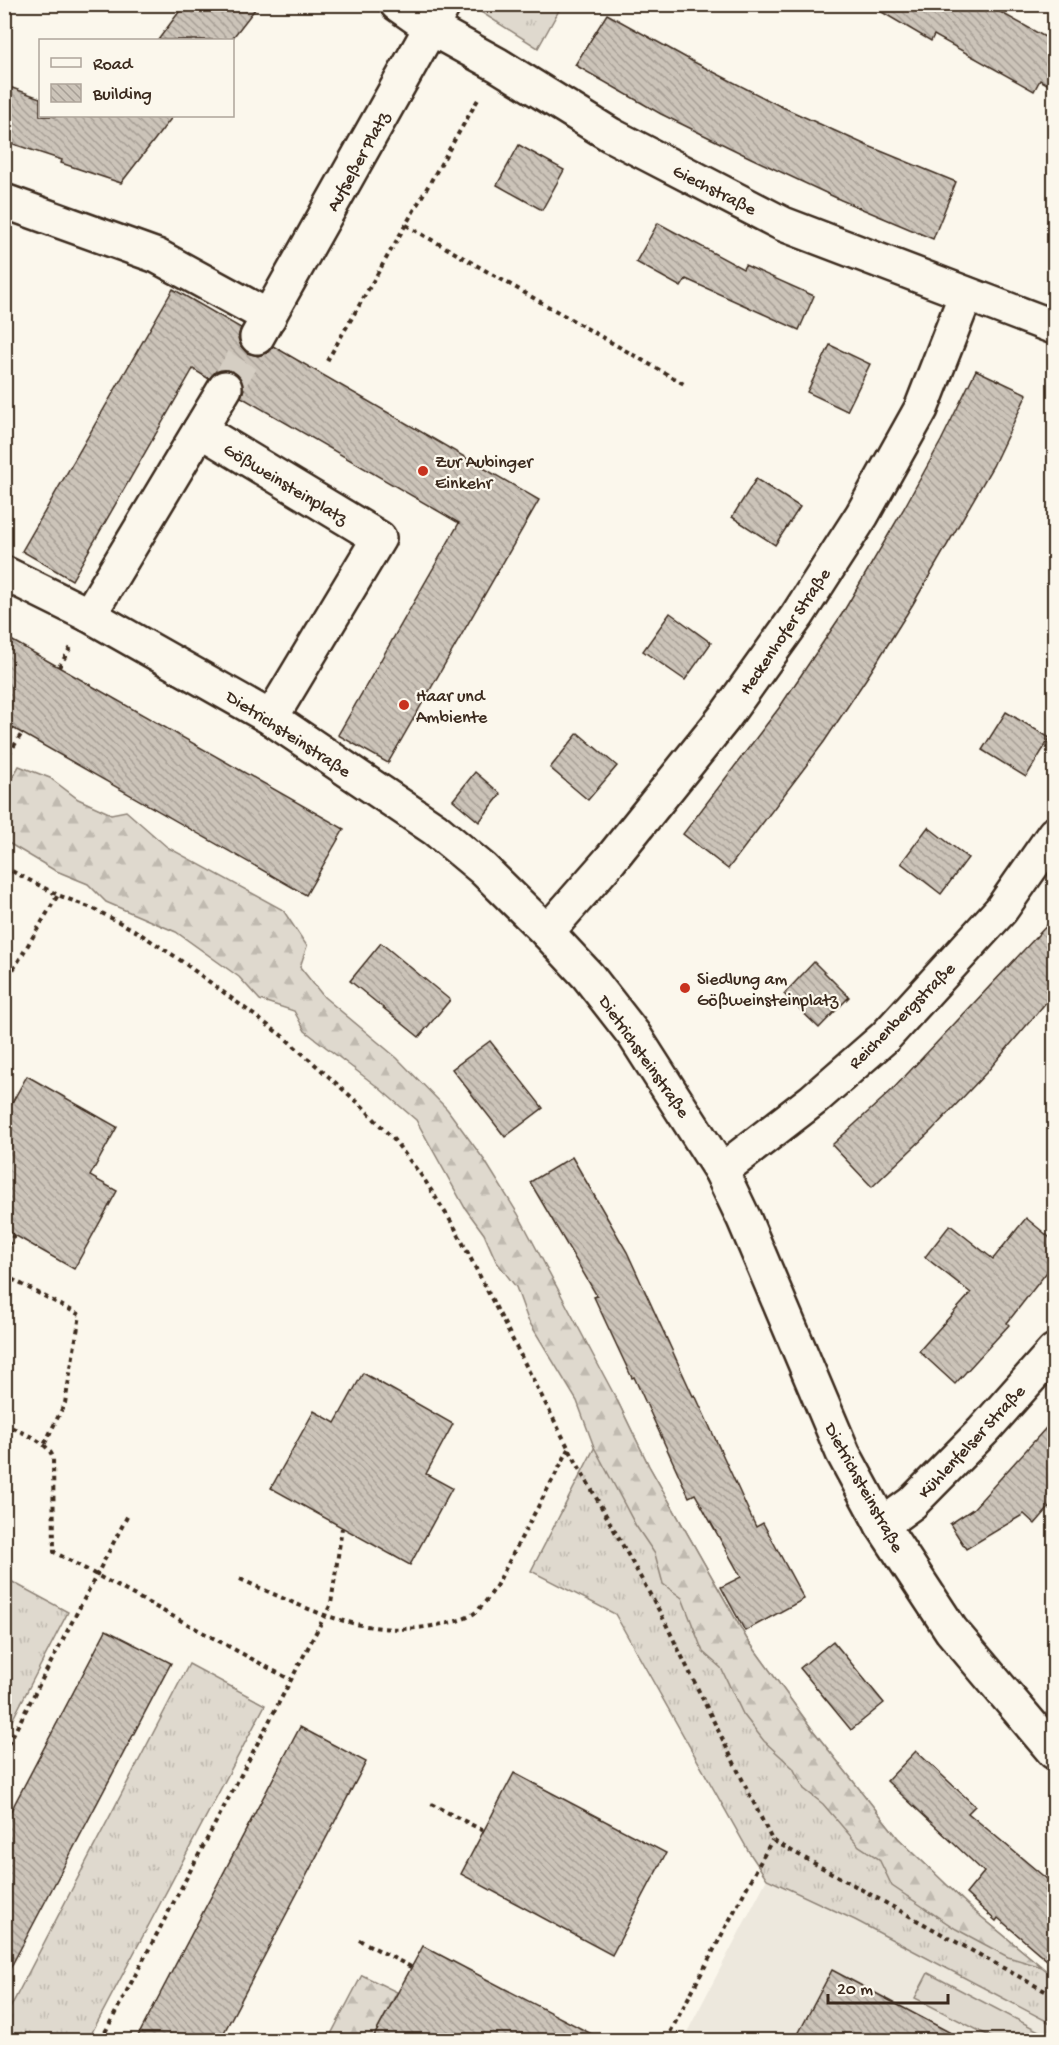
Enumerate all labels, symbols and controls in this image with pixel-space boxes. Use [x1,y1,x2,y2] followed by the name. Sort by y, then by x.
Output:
[39,39,234,117] legend
[93,55,134,76] text: Road
[92,85,152,106] text: Building
[323,108,396,216] street label: Aufseßer Platz
[669,161,760,222] street label: Giechstraße
[219,440,352,531] street label: Gößweinsteinplatz
[435,453,534,495] place label: Zur Aubinger Einkehr
[416,464,430,478] marker: Zur Aubinger Einkehr
[736,564,837,700] street label: Heckenhofer Straße
[220,686,355,784] street label: Dietrichsteinstraße
[416,687,488,729] place label: Haar und Ambiente
[397,698,411,712] marker: Haar und Ambiente
[845,959,961,1074] street label: Reichenbergstraße
[697,970,839,1012] place label: Siedlung am Gößweinsteinplatz
[678,981,692,995] marker: Siedlung am Gößweinsteinplatz
[592,991,693,1123] street label: Dietrichsteinstraße
[915,1381,1031,1504] street label: Kühlenfelser Straße
[818,1419,907,1557] street label: Dietrichsteinstraße
[828,1967,948,2005] scale bar
[837,1980,873,2001] text: 20 m

